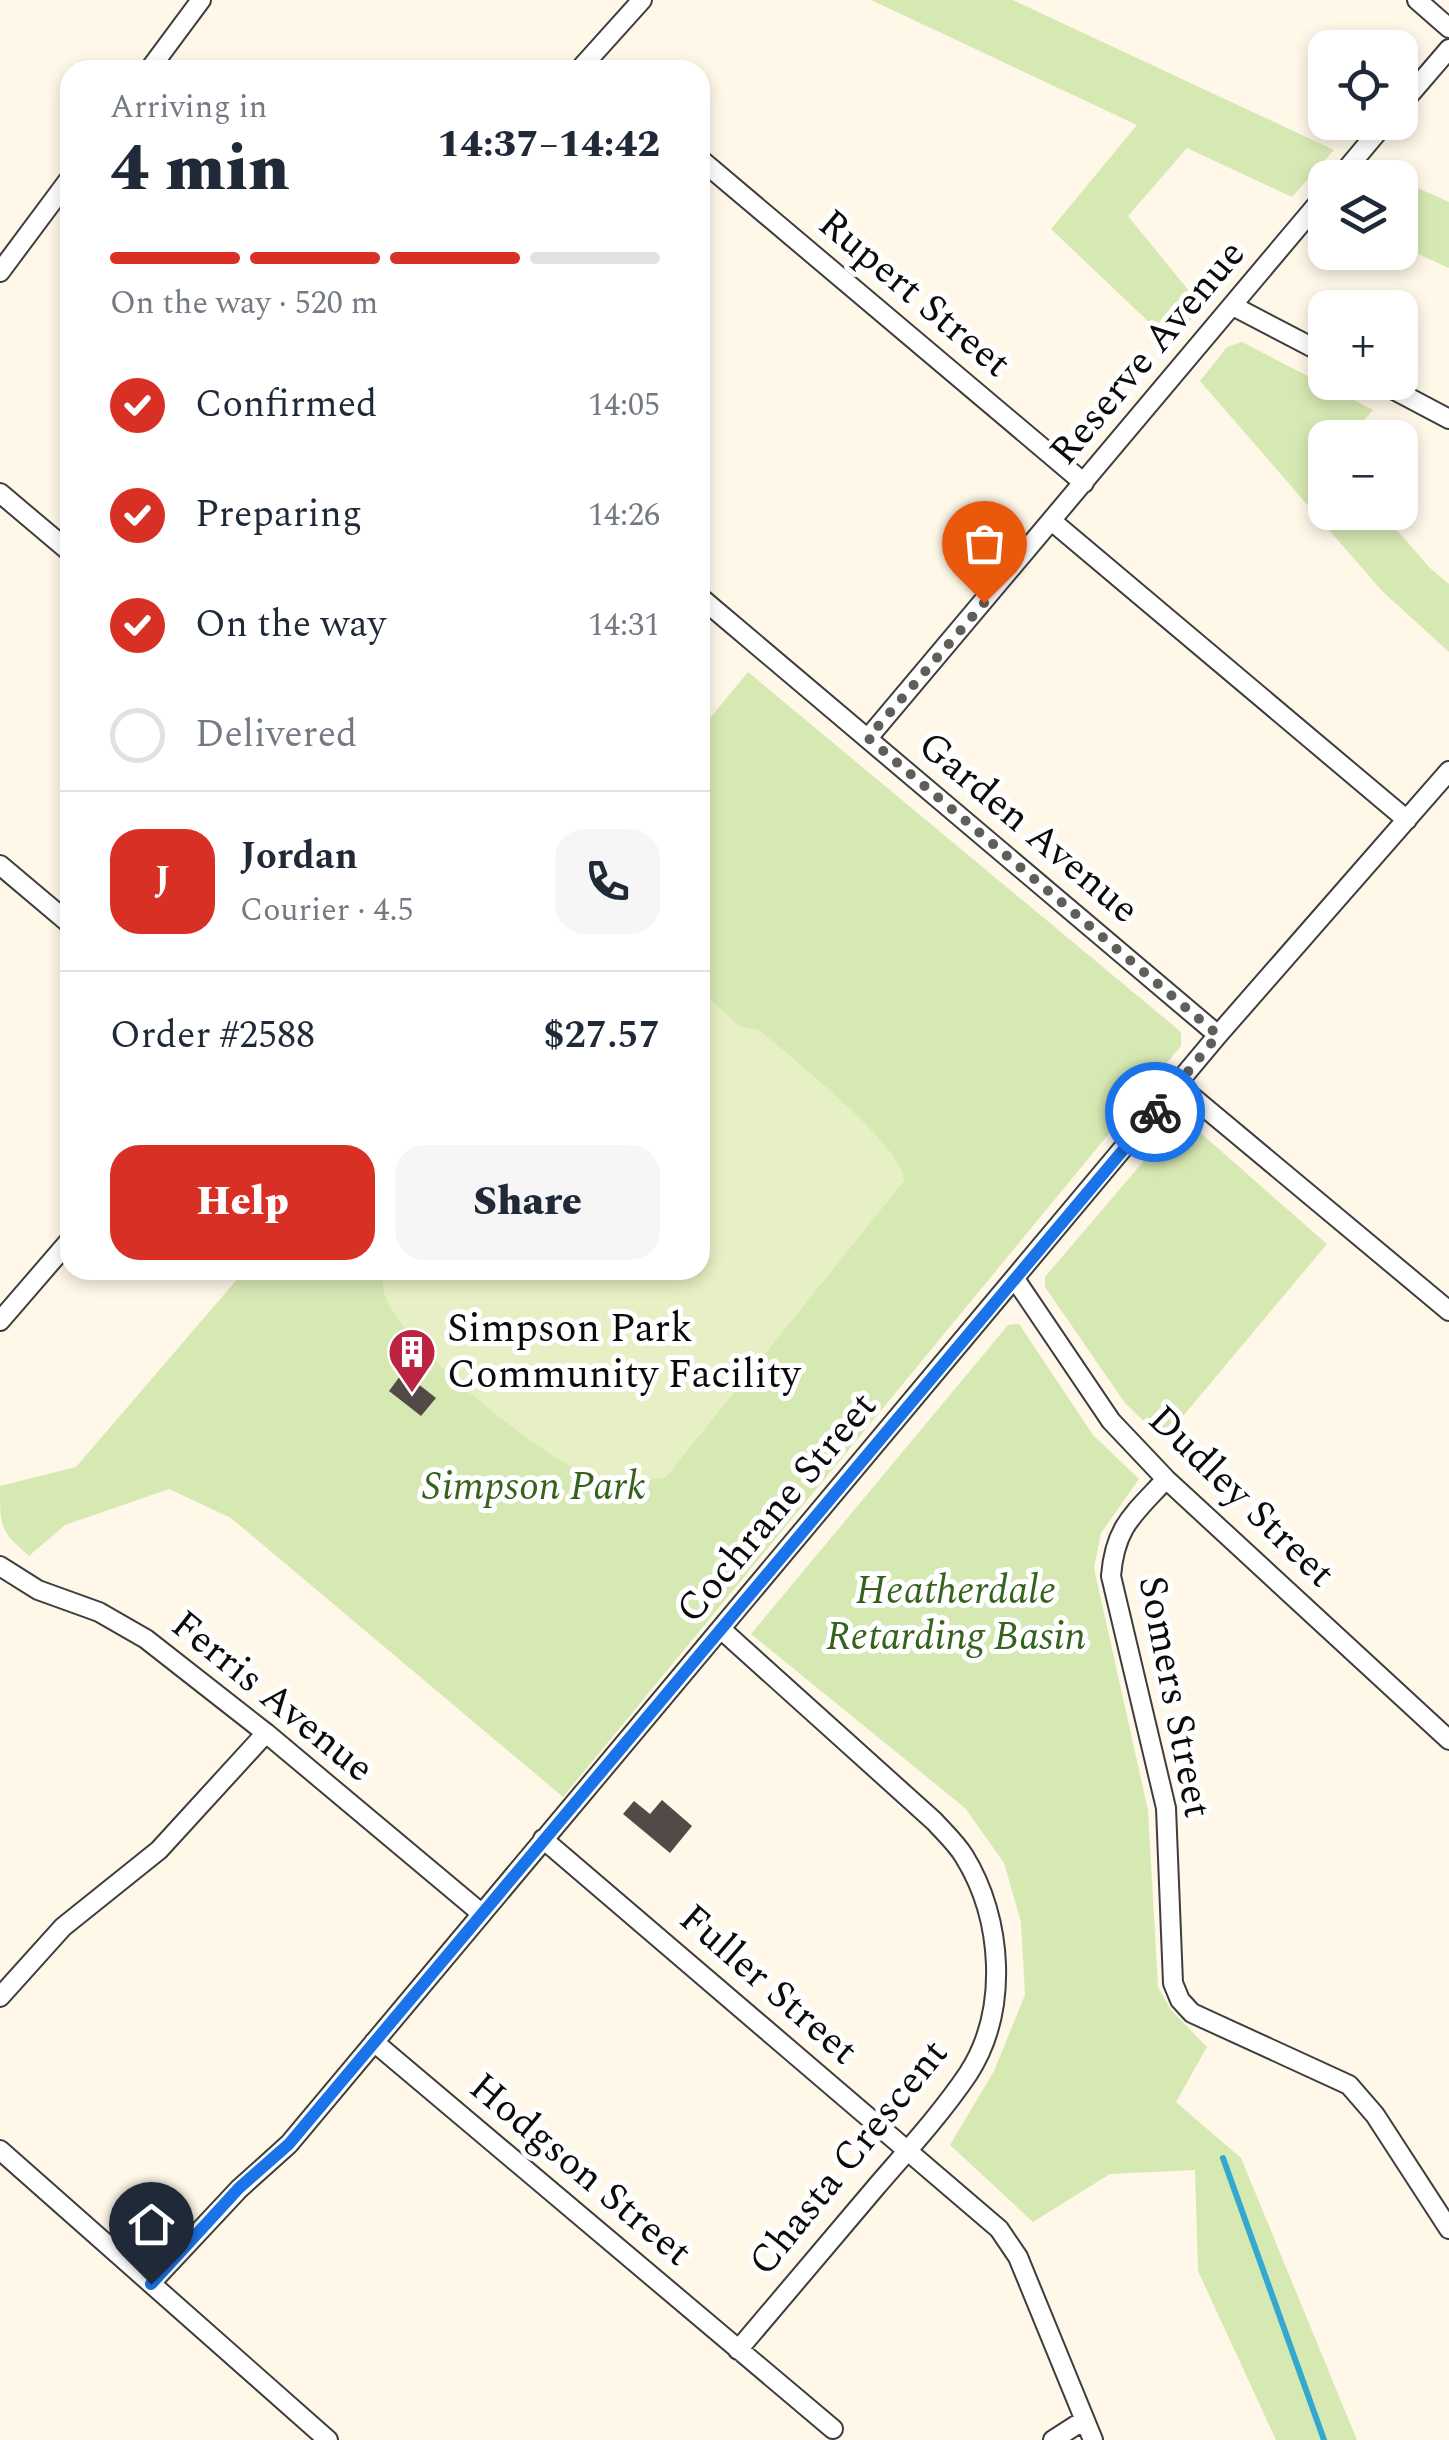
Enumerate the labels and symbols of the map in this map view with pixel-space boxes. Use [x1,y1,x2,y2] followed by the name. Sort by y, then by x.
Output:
[804,195,1024,393] street label: Rupert Street
[1035,227,1261,479] street label: Reserve Avenue
[942,501,1027,604] pin
[904,717,1152,939] street label: Garden Avenue
[1105,1062,1205,1162] courier
[447,1299,802,1406] place label: Simpson Park Community Facility
[386,1326,438,1394] building icon: Simpson Park Community Facility
[661,1379,893,1637] street label: Cochrane Street
[1133,1391,1349,1603] street label: Dudley Street
[422,1457,646,1518] park label: Simpson Park
[826,1561,1086,1668] park label: Heatherdale Retarding Basin
[1121,1571,1227,1823] street label: Somers Street
[157,1596,387,1798] street label: Ferris Avenue
[665,1890,871,2080] street label: Fuller Street
[734,2026,964,2290] street label: Chasta Crescent
[455,2058,705,2282] street label: Hodgson Street
[109,2182,194,2285] pin

